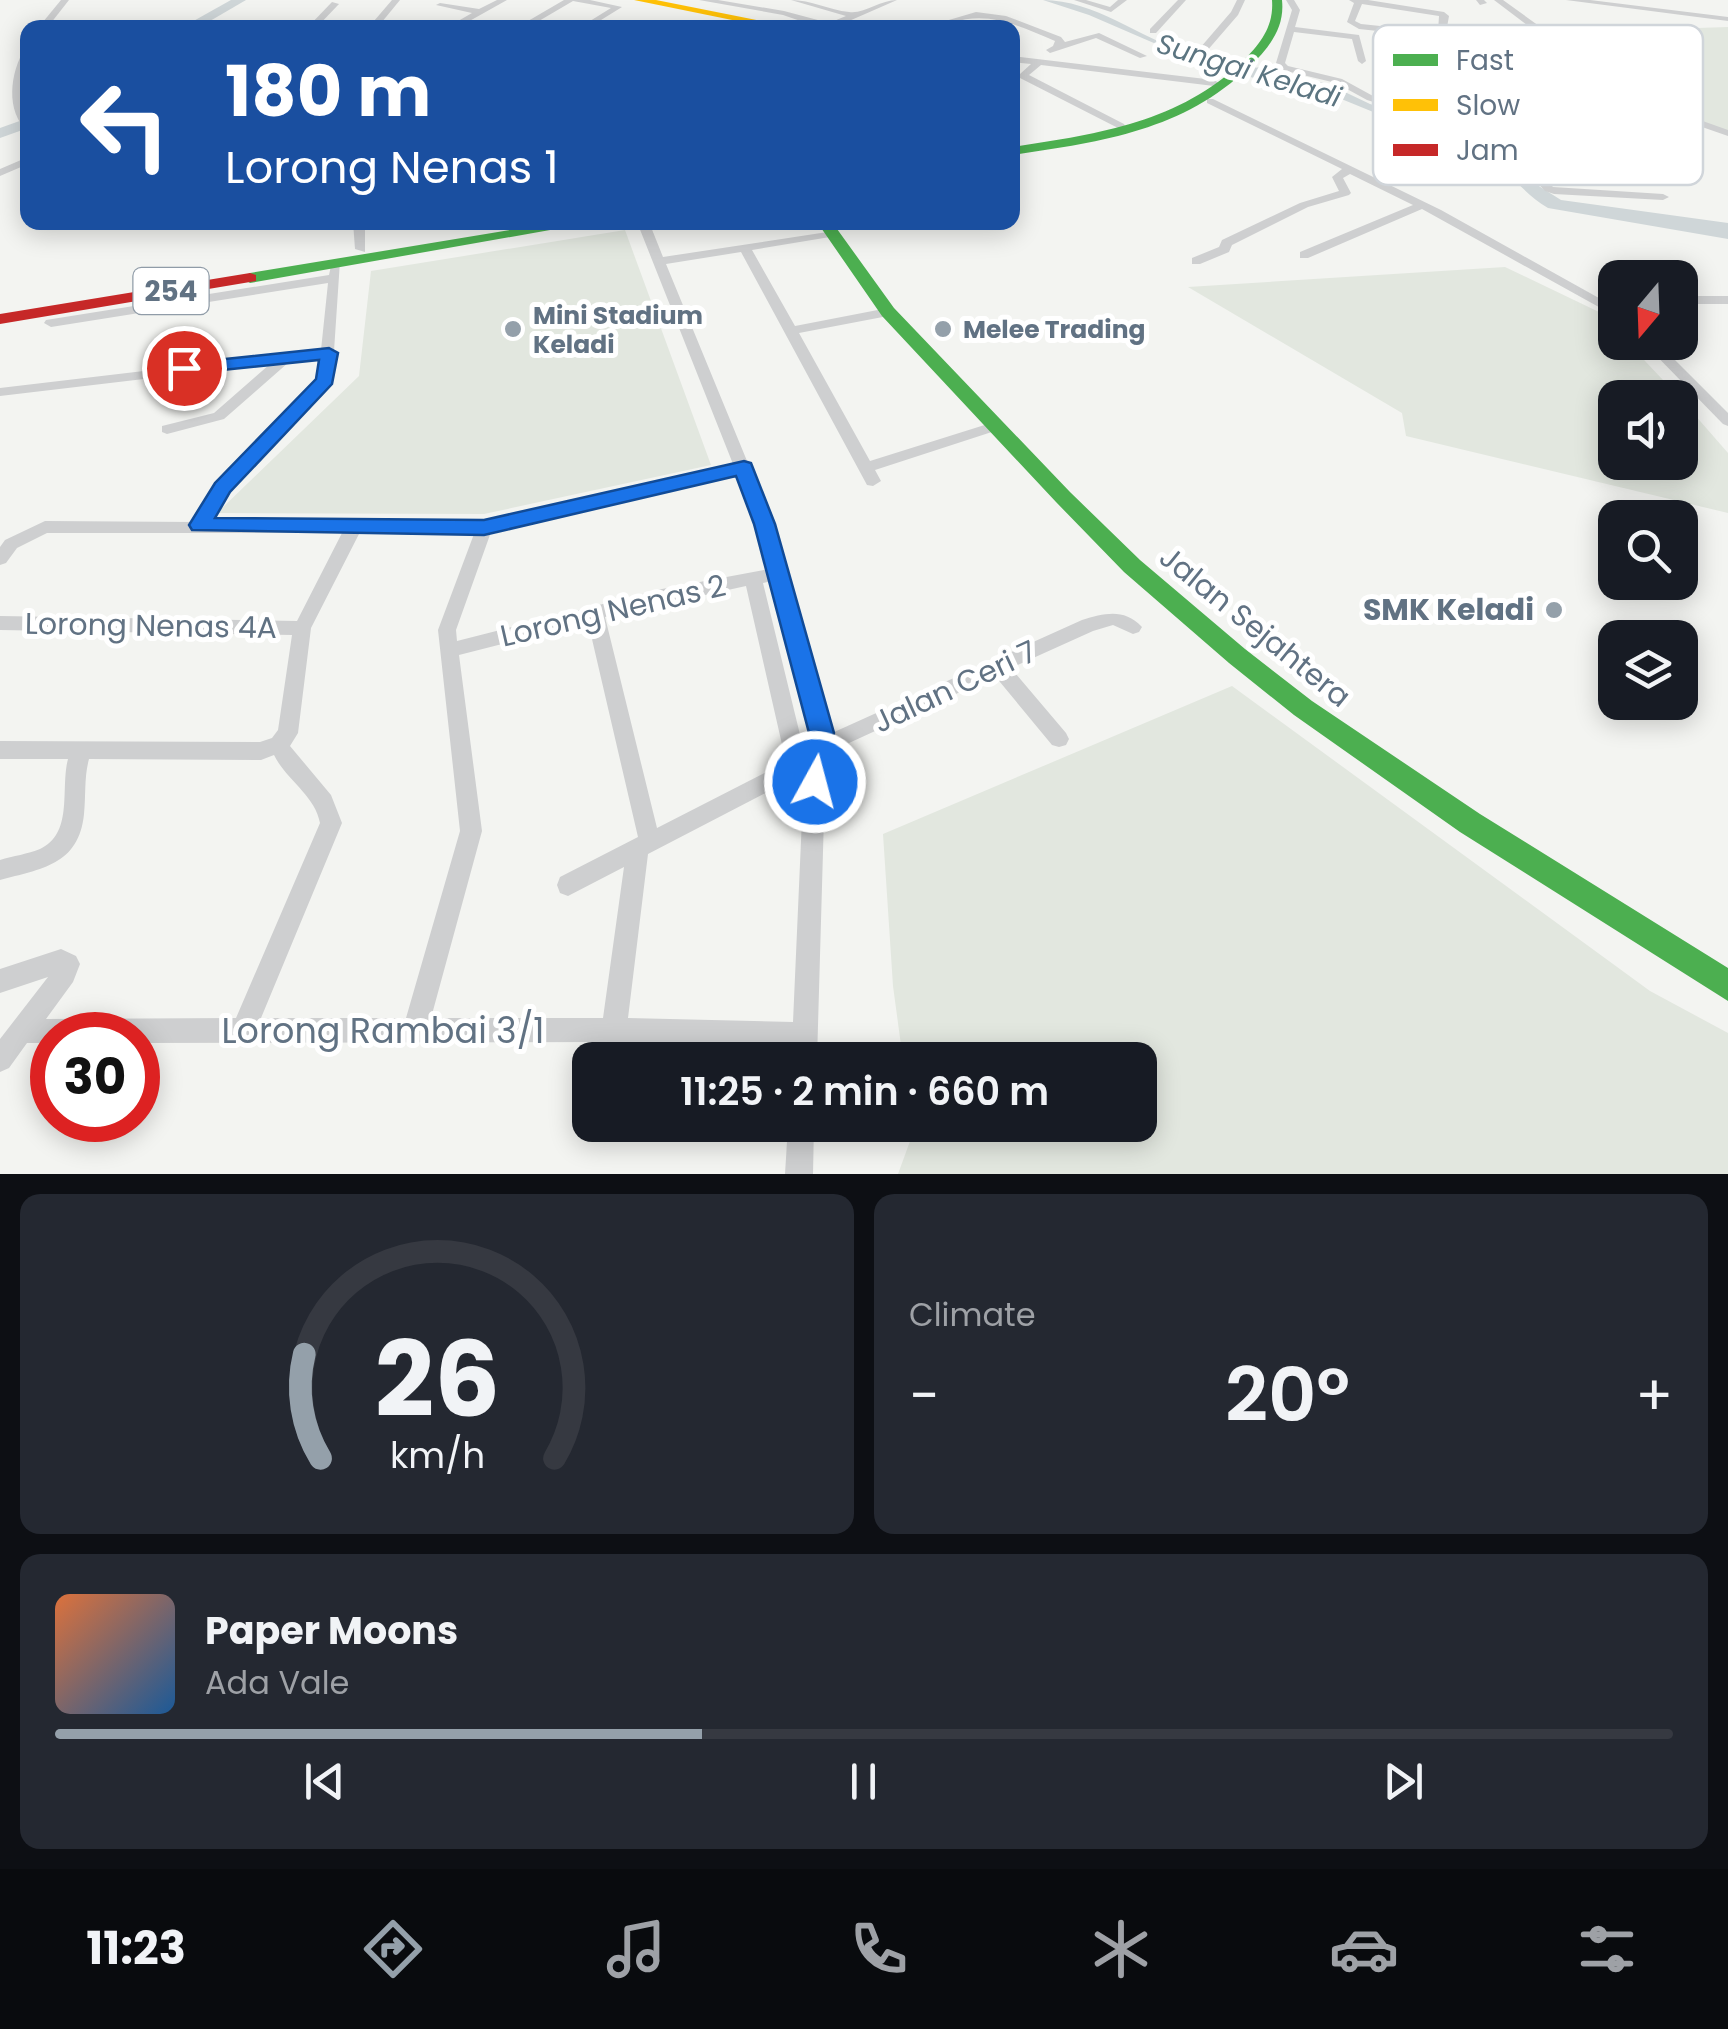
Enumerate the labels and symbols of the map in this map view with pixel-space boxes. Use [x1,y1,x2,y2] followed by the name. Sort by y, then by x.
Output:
[1152,24,1347,117] water label: Sungai Keladi
[1373,25,1703,185] legend
[1456,41,1514,80] text: Fast
[1456,86,1520,125] text: Slow
[1456,131,1519,170] text: Jam
[1598,260,1698,360] north arrow
[134,268,208,314] road number: 254
[533,298,703,362] place label: Mini Stadium Keladi
[963,312,1145,347] place label: Melee Trading
[502,318,524,340] marker: Mini Stadium Keladi
[932,318,954,340] marker: Melee Trading
[142,326,227,411] pin
[1150,536,1360,717] street label: Jalan Sejahtera
[496,564,730,657] street label: Lorong Nenas 2
[1363,588,1534,631] place label: SMK Keladi
[1543,599,1565,621] marker: SMK Keladi
[25,602,277,649] street label: Lorong Nenas 4A
[866,630,1044,743] street label: Jalan Ceri 7
[763,730,867,834] position arrow
[221,1006,545,1055] street label: Lorong Rambai 3/1
[30,1012,160,1142] speed limit sign: 30

